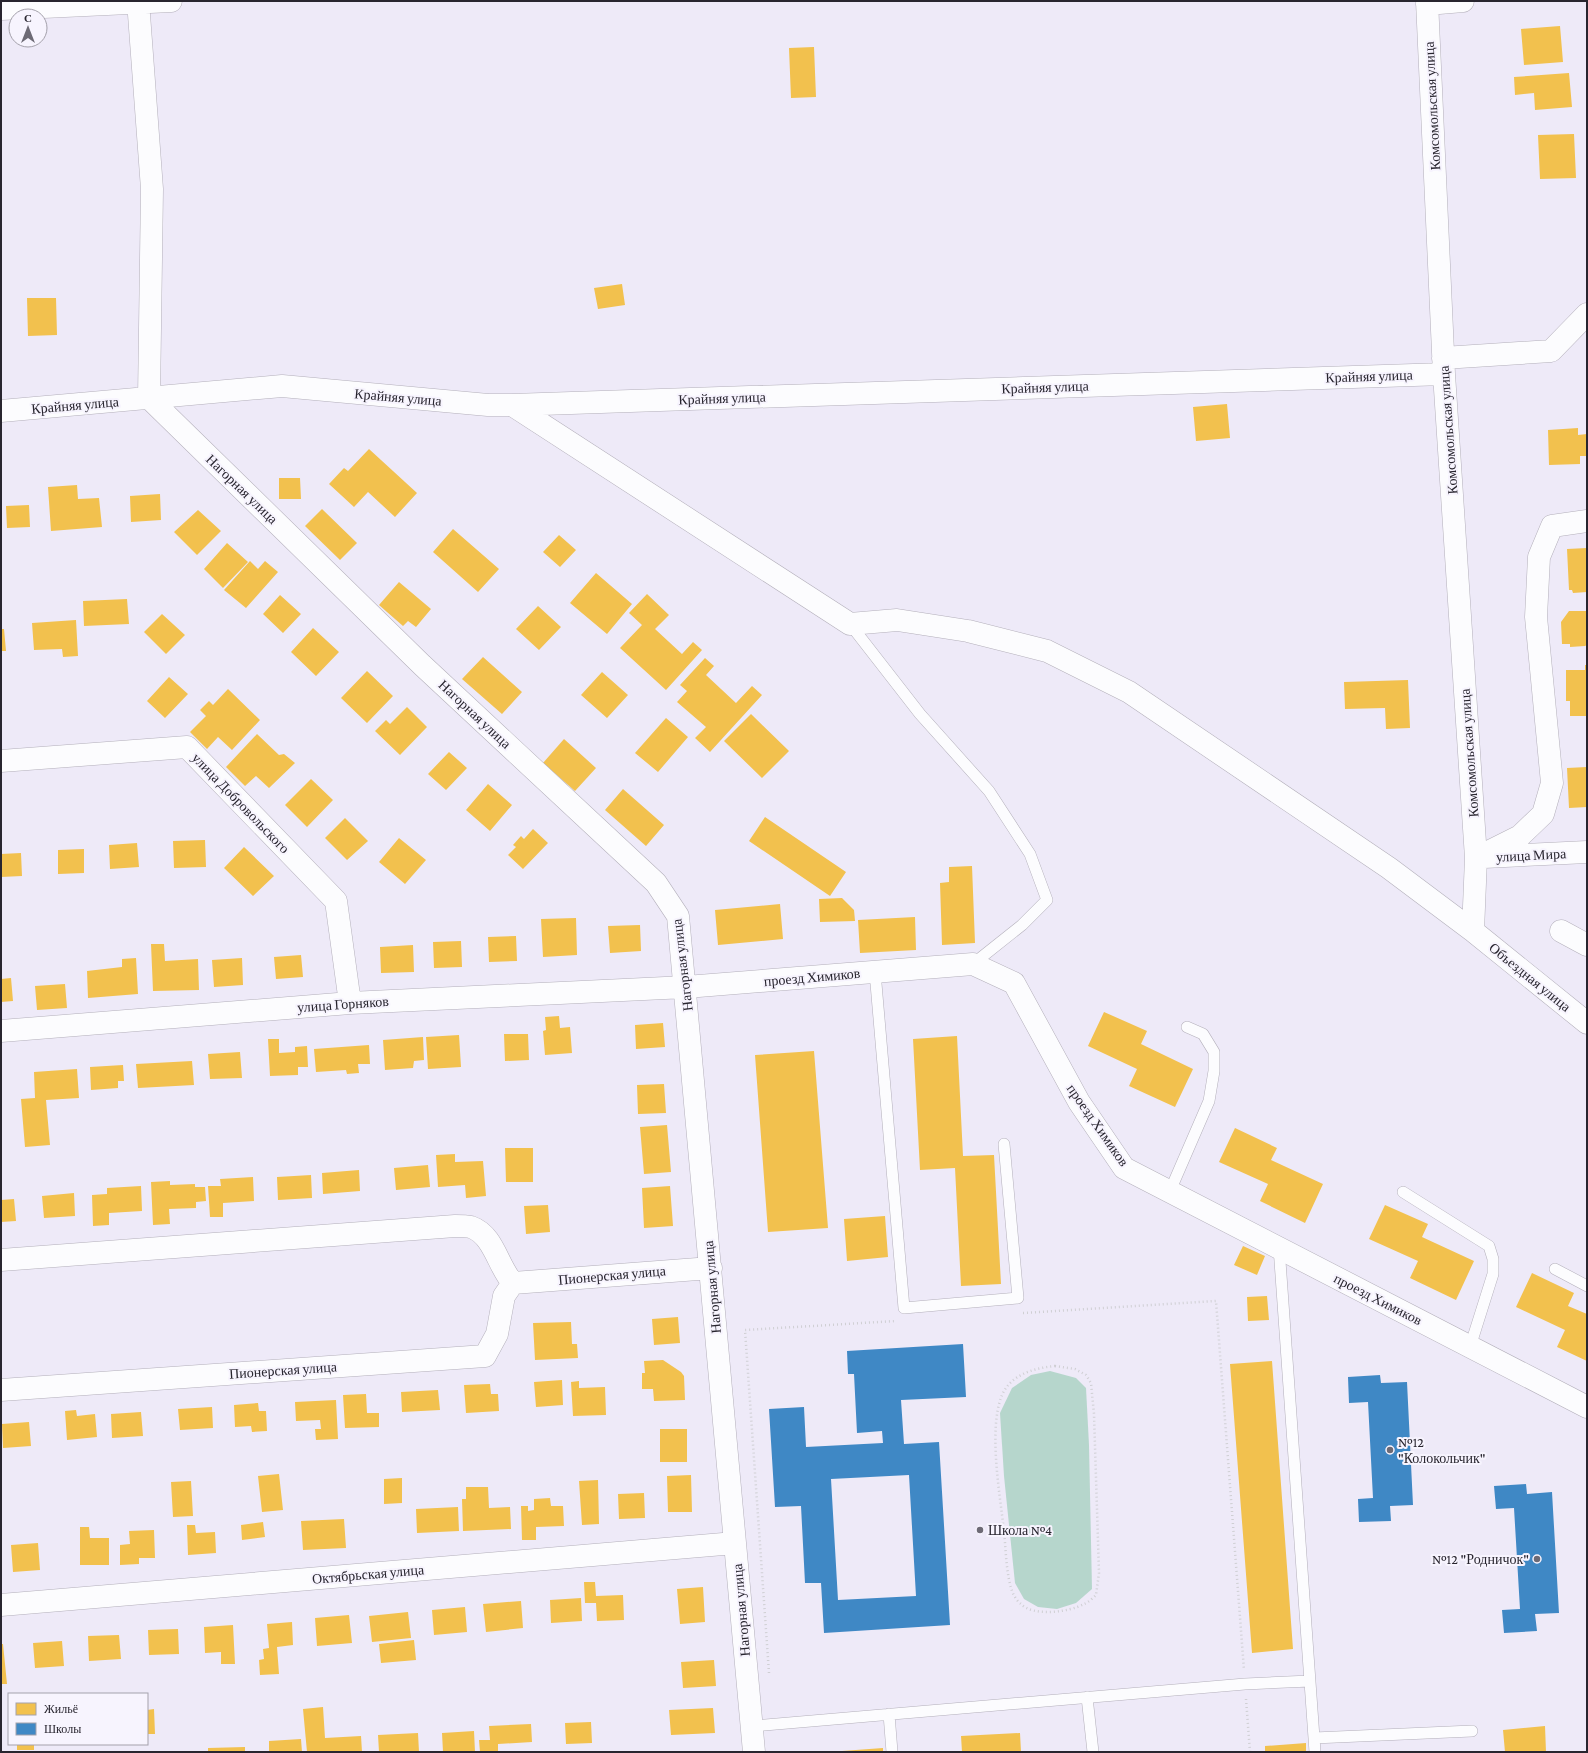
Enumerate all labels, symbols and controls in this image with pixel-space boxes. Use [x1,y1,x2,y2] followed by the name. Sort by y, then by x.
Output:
[8,8,48,48] north arrow
[24,12,32,24] text: С
[1421,40,1443,171] street label: Комсомольская улица
[1435,364,1460,495] street label: Комсомольская улица
[1325,366,1414,386] street label: Крайняя улица
[1001,377,1090,397] street label: Крайняя улица
[354,385,443,409] street label: Крайняя улица
[678,388,767,408] street label: Крайняя улица
[31,393,120,417] street label: Крайняя улица
[203,451,282,528] street label: Нагорная улица
[436,676,515,752] street label: Нагорная улица
[1456,687,1481,818] street label: Комсомольская улица
[189,750,293,856] street label: улица Добровольского
[1495,845,1567,865] street label: улица Мира
[668,917,696,1012] street label: Нагорная улица
[1486,939,1575,1015] street label: Объездная улица
[763,965,861,989] street label: проезд Химиков
[297,993,390,1015] street label: улица Горняков
[1064,1081,1133,1170] street label: проезд Химиков
[700,1239,724,1334] street label: Нагорная улица
[558,1262,667,1288] street label: Пионерская улица
[1331,1270,1425,1328] street label: проезд Химиков
[229,1358,338,1382] street label: Пионерская улица
[1398,1434,1485,1466] place label: №12 "Колокольчик"
[1385,1445,1395,1455] marker: №12 "Колокольчик"
[988,1522,1052,1538] place label: Школа №4
[975,1525,985,1535] marker: Школа №4
[1432,1551,1529,1567] place label: №12 "Родничок"
[1532,1554,1542,1564] marker: №12 "Родничок"
[311,1561,425,1587] street label: Октябрьская улица
[729,1562,753,1657] street label: Нагорная улица
[8,1693,148,1745] legend
[44,1702,78,1716] text: Жильё
[44,1722,81,1736] text: Школы

